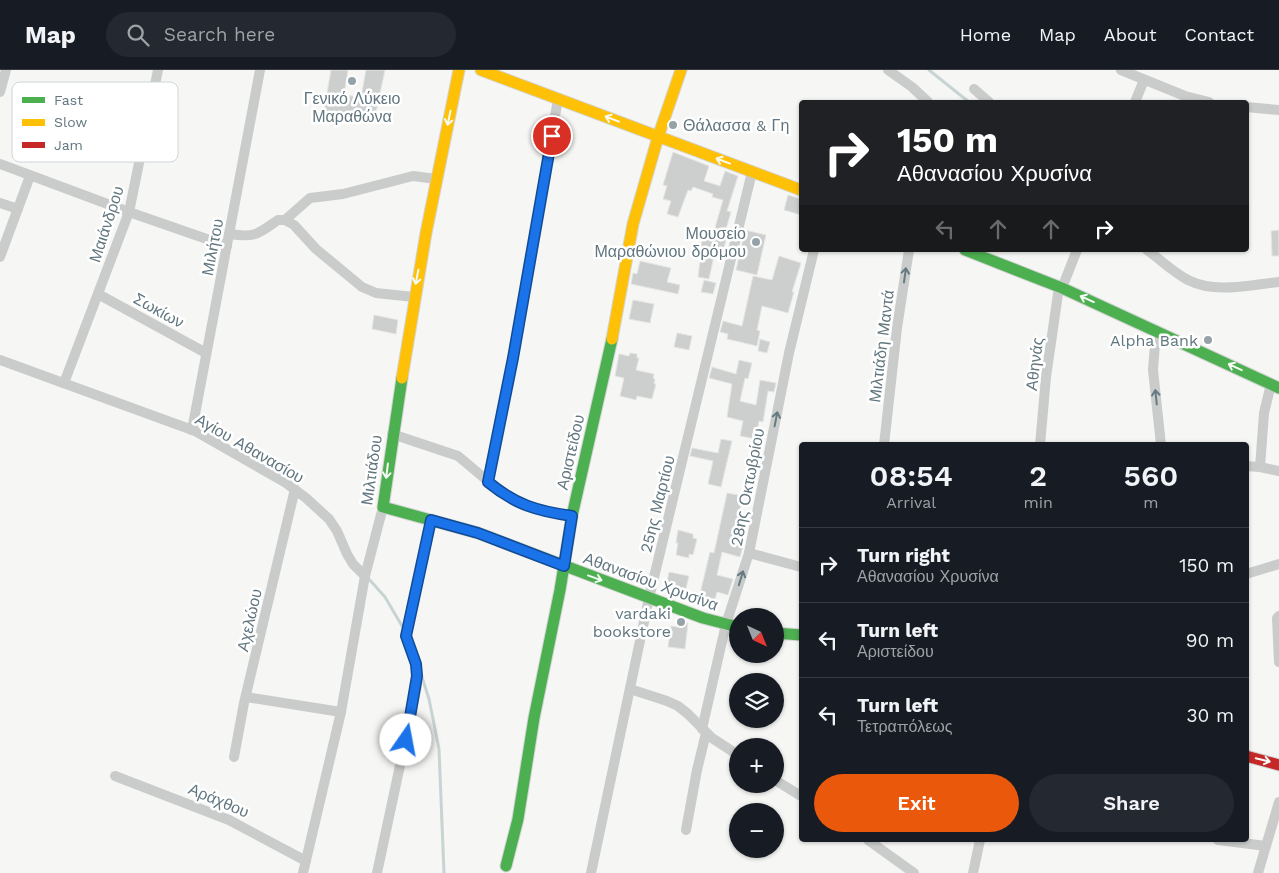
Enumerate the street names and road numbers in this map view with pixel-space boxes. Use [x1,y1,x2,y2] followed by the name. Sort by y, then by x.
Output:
[85,184,128,265] street label: Μαιάνδρου
[198,217,227,277] street label: Μιλήτου
[130,289,187,332] street label: Σωκίων
[865,289,898,403] street label: Μιλτιάδη Μαντά
[1022,336,1047,392] street label: Αθηνάς
[192,410,307,487] street label: Αγίου Αθανασίου
[553,413,588,492] street label: Αριστείδου
[727,426,768,548] street label: 28ης Οκτωβρίου
[357,434,386,506] street label: Μιλτιάδου
[636,453,679,555] street label: 25ης Μαρτίου
[581,548,721,615] street label: Αθανασίου Χρυσίνα
[233,587,266,653] street label: Αχελώου
[186,779,252,822] street label: Αράχθου

